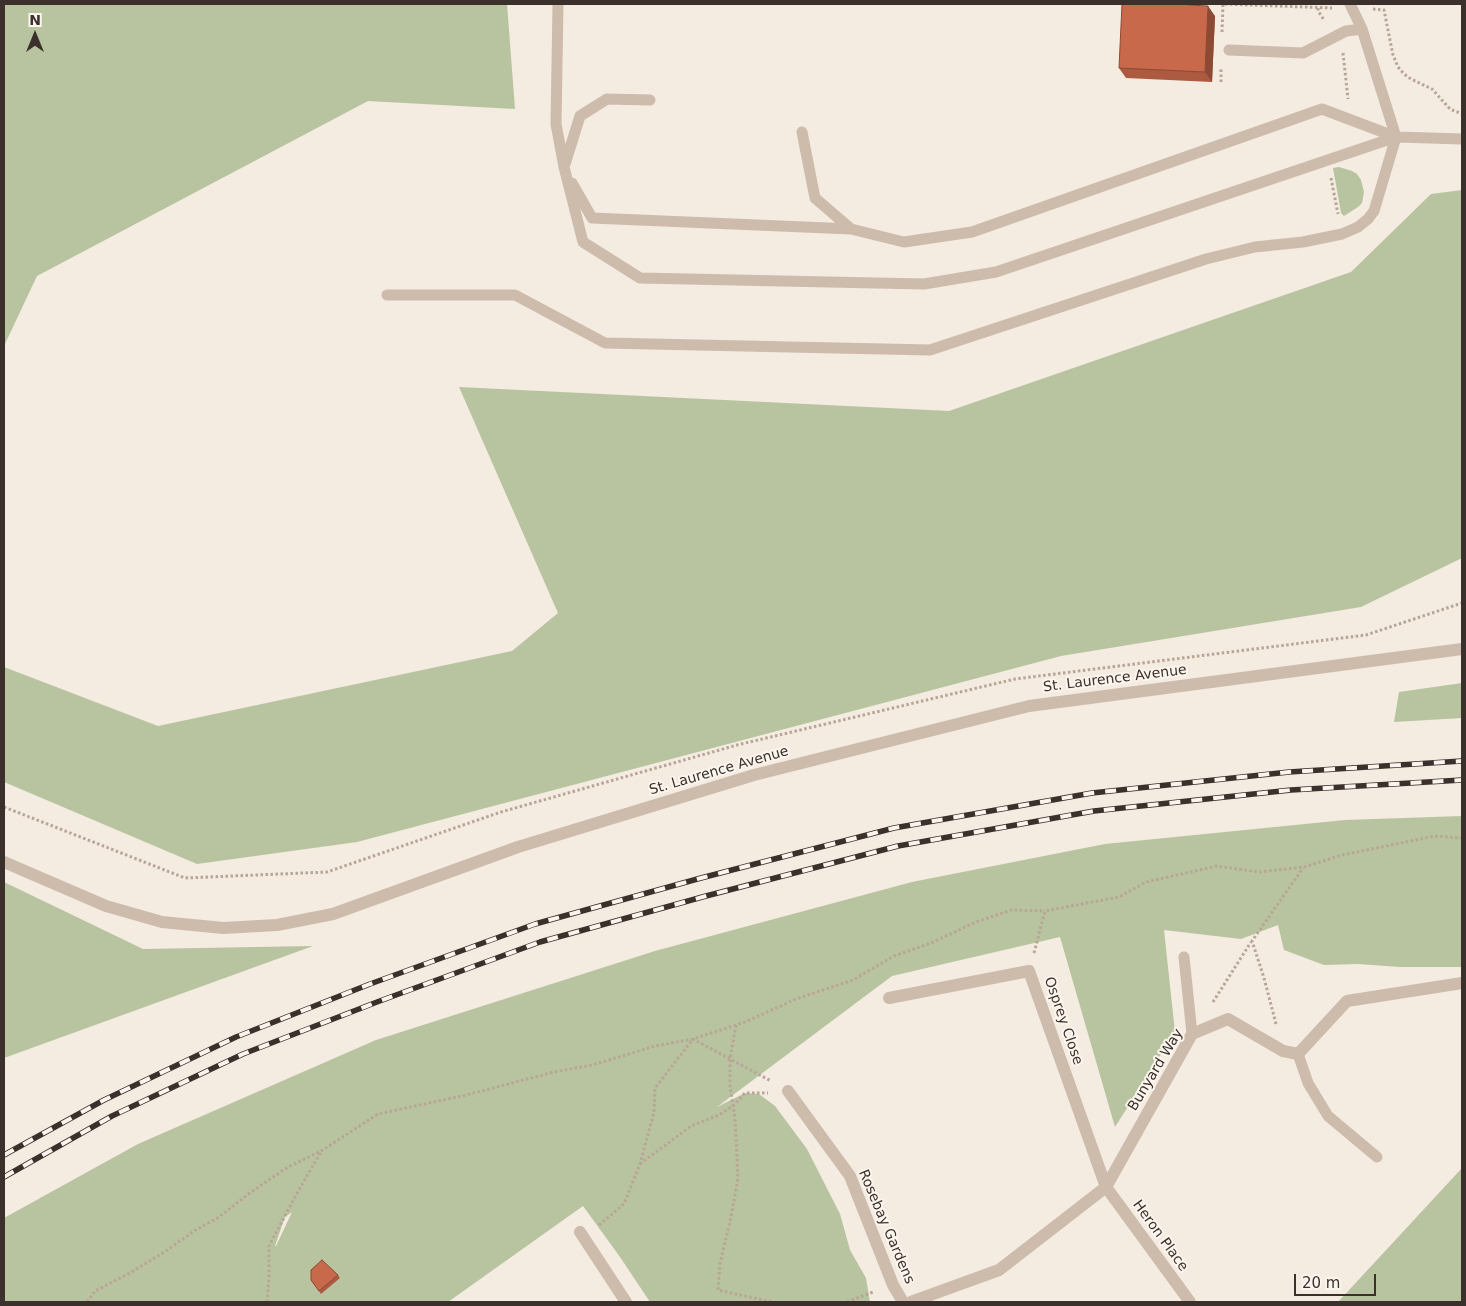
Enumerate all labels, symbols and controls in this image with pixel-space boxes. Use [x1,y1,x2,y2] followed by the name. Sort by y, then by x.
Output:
[10,10,60,60] north arrow
[29,12,41,28] text: N
[1042,662,1188,696] street label: St. Laurence Avenue
[647,743,791,799] street label: St. Laurence Avenue
[1040,975,1086,1067] street label: Osprey Close
[1125,1026,1187,1114] street label: Bunyard Way
[854,1167,918,1287] street label: Rosebay Gardens
[1129,1197,1191,1275] street label: Heron Place
[1296,1264,1378,1296] scale bar
[1302,1274,1340,1292] text: 20 m

